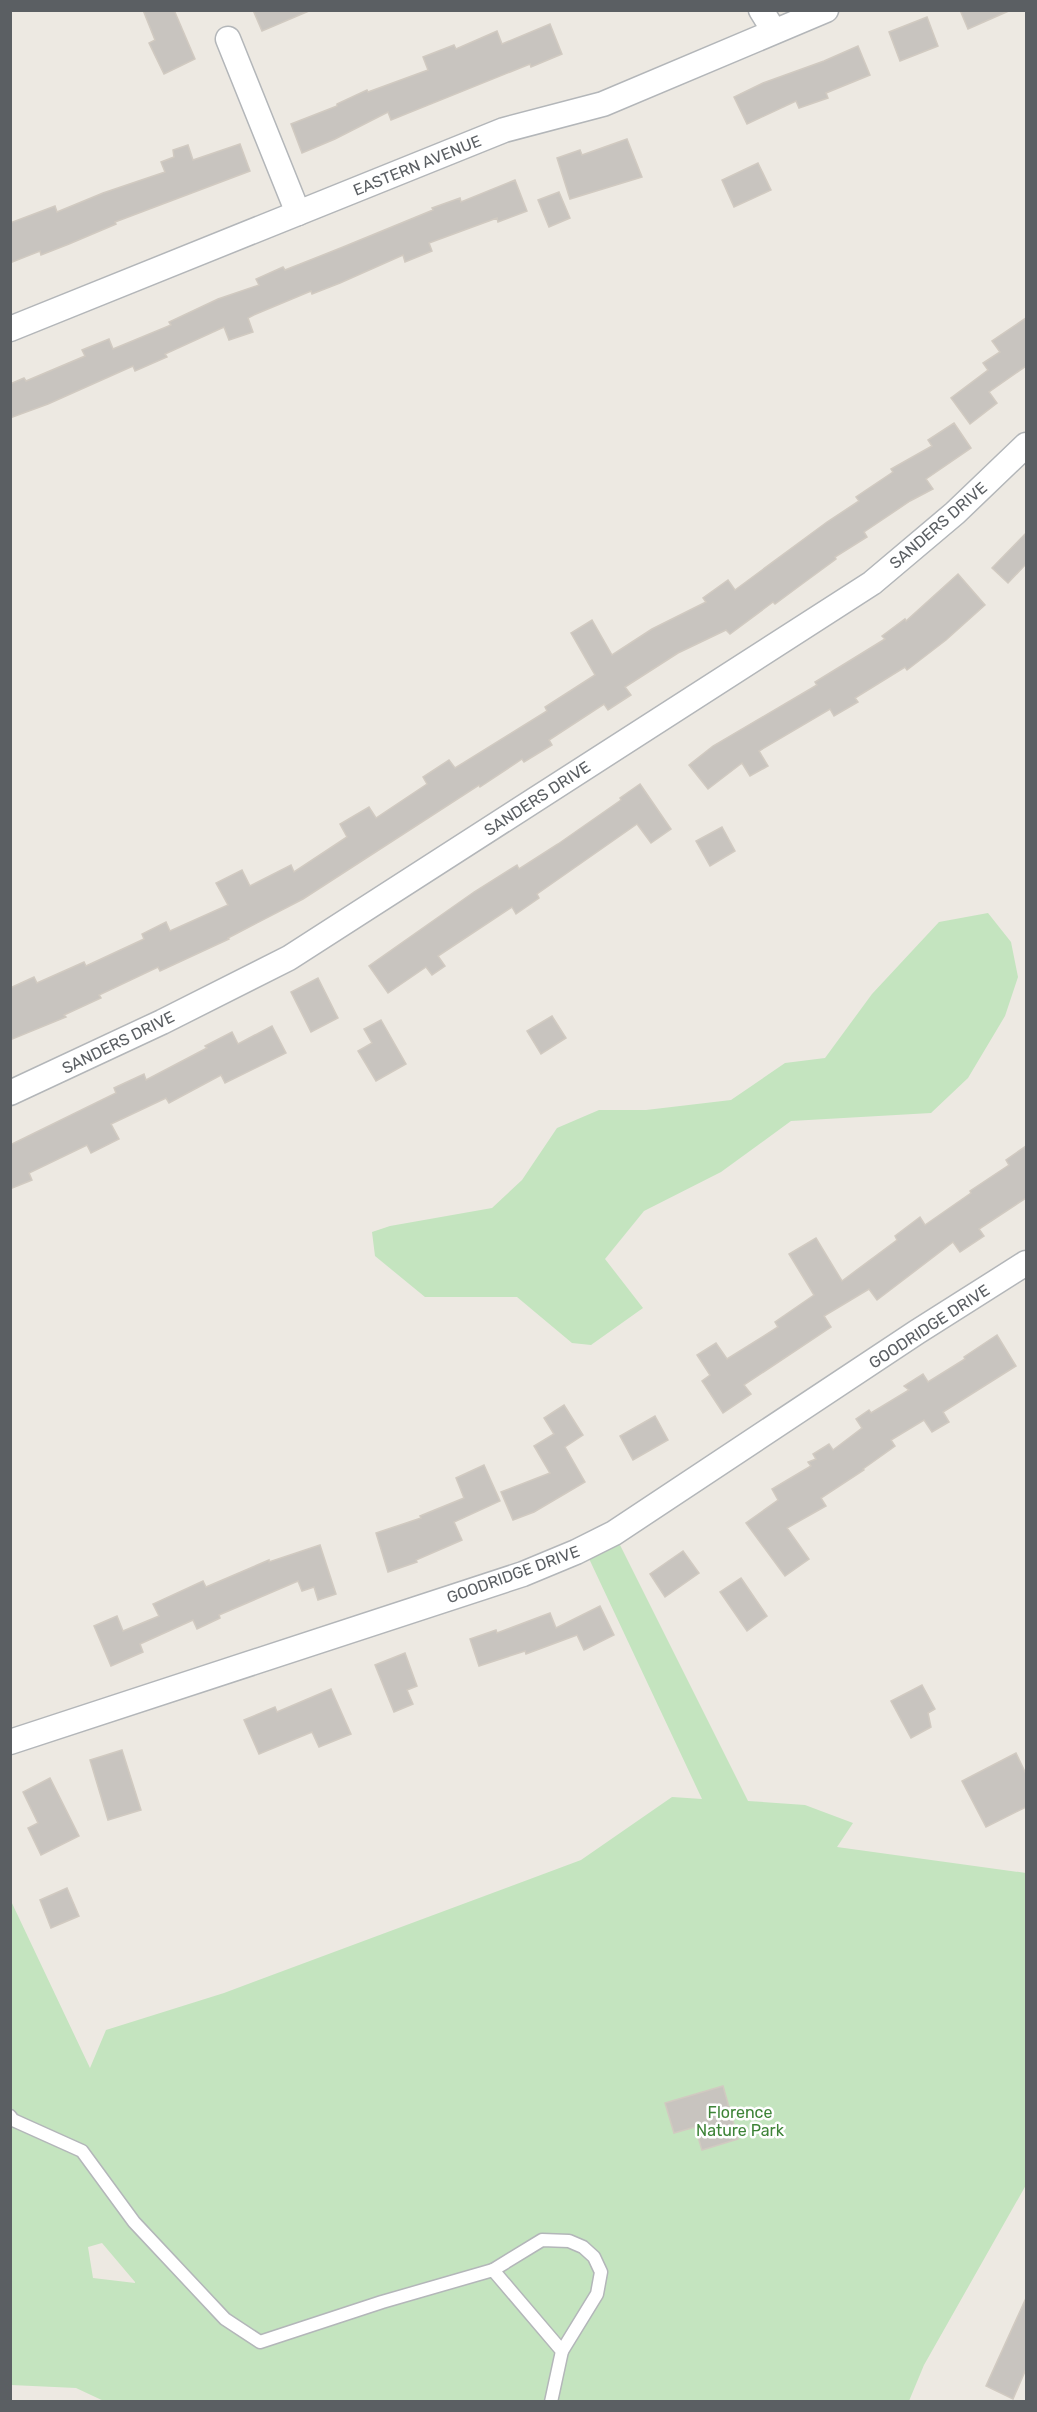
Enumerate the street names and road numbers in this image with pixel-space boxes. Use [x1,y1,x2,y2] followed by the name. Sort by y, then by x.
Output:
[350,131,484,200] street label: EASTERN AVENUE
[886,478,991,573] street label: SANDERS DRIVE
[481,757,594,840] street label: SANDERS DRIVE
[59,1007,178,1078] street label: SANDERS DRIVE
[865,1280,993,1373] street label: GOODRIDGE DRIVE
[444,1542,582,1607] street label: GOODRIDGE DRIVE

